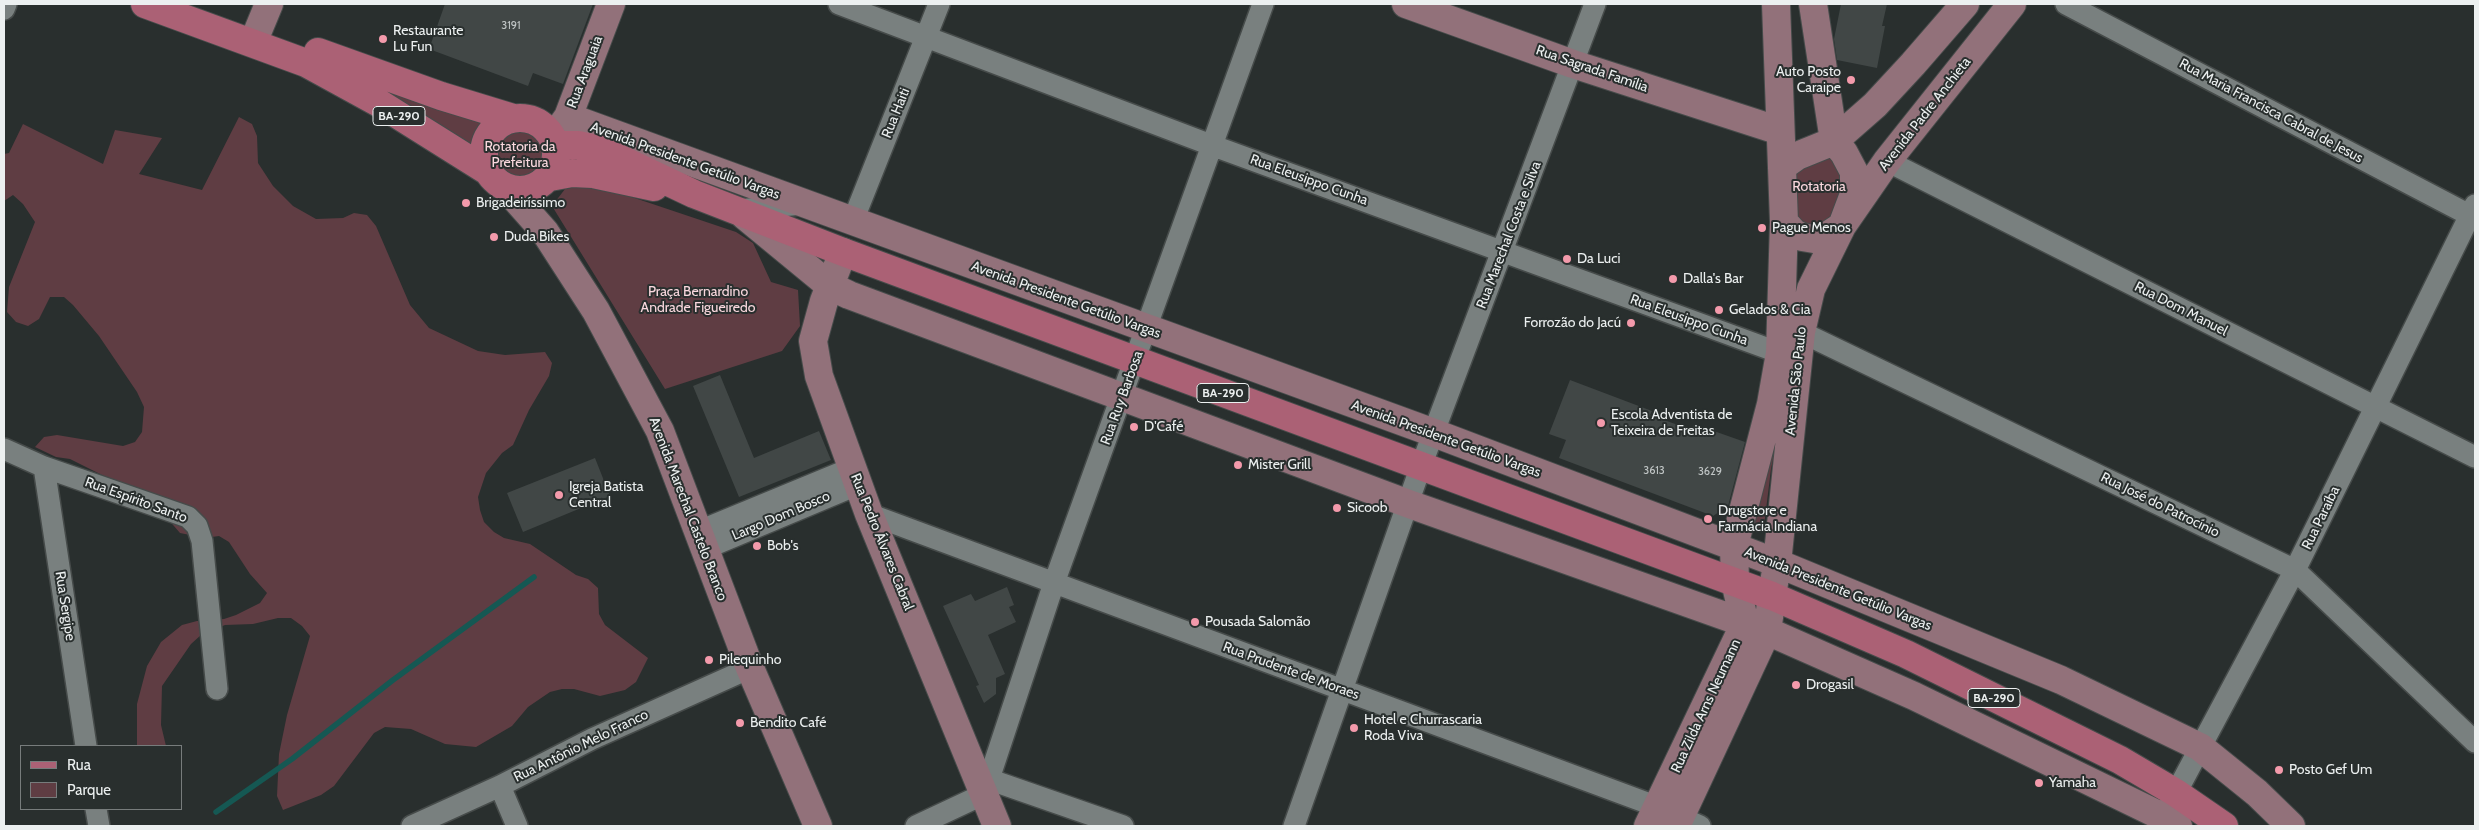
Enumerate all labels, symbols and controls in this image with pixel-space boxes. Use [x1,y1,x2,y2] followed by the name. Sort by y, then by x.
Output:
[501,19,521,33] house number: 3191
[393,23,464,56] place label: Restaurante Lu Fun
[377,33,389,45] marker: Restaurante Lu Fun
[564,34,606,110] street label: Rua Araguaia
[1534,42,1650,96] street label: Rua Sagrada Família
[1875,54,1975,174] street label: Avenida Padre Anchieta
[2176,55,2366,167] street label: Rua Maria Francisca Cabral de Jesus
[1776,64,1841,96] place label: Auto Posto Caraipe
[1845,74,1857,86] marker: Auto Posto Caraipe
[878,85,914,141] street label: Rua Haiti
[373,106,425,125] road number: BA-290
[588,119,782,203] street label: Avenida Presidente Getúlio Vargas
[484,139,556,172] park label: Rotatoria da Prefeitura
[1248,151,1370,209] street label: Rua Eleusippo Cunha
[1473,159,1545,311] street label: Rua Marechal Costa e Silva
[1792,179,1846,195] park label: Rotatoria
[476,195,565,211] place label: Brigadeiríssimo
[460,197,472,209] marker: Brigadeiríssimo
[1772,220,1851,236] place label: Pague Menos
[1756,222,1768,234] marker: Pague Menos
[504,229,569,245] place label: Duda Bikes
[488,231,500,243] marker: Duda Bikes
[1577,251,1621,267] place label: Da Luci
[1561,253,1573,265] marker: Da Luci
[969,258,1163,342] street label: Avenida Presidente Getúlio Vargas
[1683,271,1743,287] place label: Dalla's Bar
[1667,273,1679,285] marker: Dalla's Bar
[2132,278,2230,340] street label: Rua Dom Manuel
[641,284,755,316] park label: Praça Bernardino Andrade Figueiredo
[1628,291,1750,349] street label: Rua Eleusippo Cunha
[1729,302,1810,318] place label: Gelados & Cia
[1713,304,1725,316] marker: Gelados & Cia
[1524,315,1621,331] place label: Forrozão do Jacú
[1625,317,1637,329] marker: Forrozão do Jacú
[1782,326,1810,436] street label: Avenida São Paulo
[1097,349,1147,447] street label: Rua Ruy Barbosa
[1197,383,1249,402] road number: BA-290
[1349,397,1543,481] street label: Avenida Presidente Getúlio Vargas
[1611,407,1733,440] place label: Escola Adventista de Teixeira de Freitas
[645,415,731,603] street label: Avenida Marechal Castelo Branco
[1595,417,1607,429] marker: Escola Adventista de Teixeira de Freitas
[1144,419,1184,435] place label: D'Café
[1128,421,1140,433] marker: D'Café
[1248,457,1311,473] place label: Mister Grill
[1232,459,1244,471] marker: Mister Grill
[1643,464,1665,478] house number: 3613
[1698,465,1722,479] house number: 3629
[2098,469,2222,541] street label: Rua José do Patrocínio
[847,471,917,613] street label: Rua Pedro Álvares Cabral
[83,474,189,526] street label: Rua Espírito Santo
[569,479,643,512] place label: Igreja Batista Central
[2298,484,2344,552] street label: Rua Paraíba
[729,488,833,544] street label: Largo Dom Bosco
[553,489,565,501] marker: Igreja Batista Central
[1347,500,1387,516] place label: Sicoob
[1331,502,1343,514] marker: Sicoob
[1718,503,1817,536] place label: Drugstore e Farmácia Indiana
[1702,513,1714,525] marker: Drugstore e Farmácia Indiana
[767,538,799,554] place label: Bob's
[751,540,763,552] marker: Bob's
[1742,544,1934,634] street label: Avenida Presidente Getúlio Vargas
[51,570,79,642] street label: Rua Sergipe
[1205,614,1311,630] place label: Pousada Salomão
[1189,616,1201,628] marker: Pousada Salomão
[1668,636,1744,776] street label: Rua Zilda Arns Neumann
[1221,639,1361,703] street label: Rua Prudente de Moraes
[719,652,782,668] place label: Pilequinho
[703,654,715,666] marker: Pilequinho
[1806,677,1854,693] place label: Drogasil
[1790,679,1802,691] marker: Drogasil
[1968,688,2020,708] road number: BA-290
[511,706,651,786] street label: Rua Antônio Melo Franco
[1364,712,1482,744] place label: Hotel e Churrascaria Roda Viva
[750,715,827,731] place label: Bendito Café
[734,717,746,729] marker: Bendito Café
[1348,722,1360,734] marker: Hotel e Churrascaria Roda Viva
[20,745,182,810] legend
[67,756,91,774] text: Rua
[2289,762,2372,778] place label: Posto Gef Um
[2273,764,2285,776] marker: Posto Gef Um
[2049,775,2096,791] place label: Yamaha
[2033,777,2045,789] marker: Yamaha
[67,781,111,799] text: Parque

